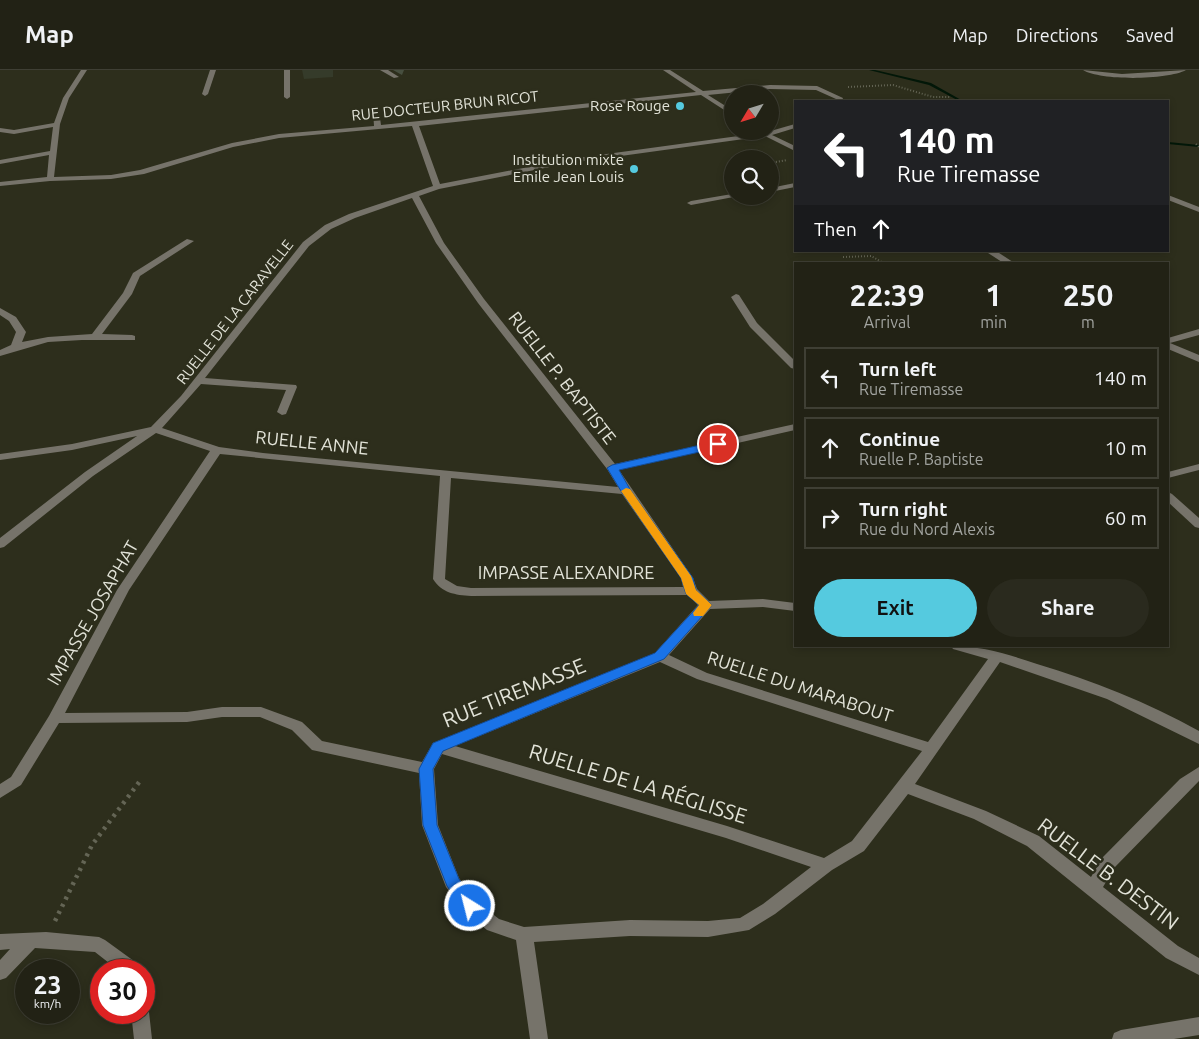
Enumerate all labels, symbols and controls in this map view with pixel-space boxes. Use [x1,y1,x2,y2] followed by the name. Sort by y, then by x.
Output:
[25,21,74,48] text: Map
[952,25,988,45] text: Map
[1016,25,1098,45] text: Directions
[1126,25,1174,45] text: Saved
[724,85,779,140] north arrow
[724,85,779,205] map controls
[351,87,540,124] street label: RUE DOCTEUR BRUN RICOT
[590,97,670,114] place label: Rose Rouge
[674,100,686,112] marker: Rose Rouge
[814,120,879,185] icon: left
[897,120,995,160] text: 140 m
[724,150,779,205] button: search
[512,151,624,185] place label: Institution mixte Emile Jean Louis
[897,161,1041,186] text: Rue Tiremasse
[628,163,640,175] marker: Institution mixte Emile Jean Louis
[867,215,895,243] icon: ahead
[814,218,857,240] text: Then
[173,236,296,387] street label: RUELLE DE LA CARAVELLE
[850,278,925,312] text: 22:39
[985,278,1002,312] text: 1
[1063,278,1113,312] text: 250
[505,307,621,447] street label: RUELLE P. BAPTISTE
[864,313,910,331] text: Arrival
[980,313,1007,331] text: min
[1081,313,1095,331] text: m
[859,358,937,380] text: Turn left
[816,364,844,392] icon: left
[1094,367,1147,389] text: 140 m
[859,380,963,398] text: Rue Tiremasse
[697,423,739,465] pin
[255,426,370,458] street label: RUELLE ANNE
[859,428,940,450] text: Continue
[704,430,732,458] icon: arrive
[816,434,844,462] icon: ahead
[1105,437,1147,459] text: 10 m
[859,450,984,468] text: Ruelle P. Baptiste
[859,498,947,520] text: Turn right
[816,504,844,532] icon: right
[1105,507,1147,529] text: 60 m
[859,520,995,538] text: Rue du Nord Alexis
[43,537,142,688] street label: IMPASSE JOSAPHAT
[478,562,654,582] street label: IMPASSE ALEXANDRE
[814,579,977,637] button: Exit
[987,579,1149,637] button: Share
[705,647,896,725] street label: RUELLE DU MARABOUT
[439,652,589,732] street label: RUE TIREMASSE
[526,738,750,828] street label: RUELLE DE LA RÉGLISSE
[1033,812,1184,934] street label: RUELLE B. DESTIN
[443,879,495,931] position arrow
[90,959,155,1024] speed limit sign: 30
[33,971,62,999] text: 23
[34,997,61,1010] text: km/h

